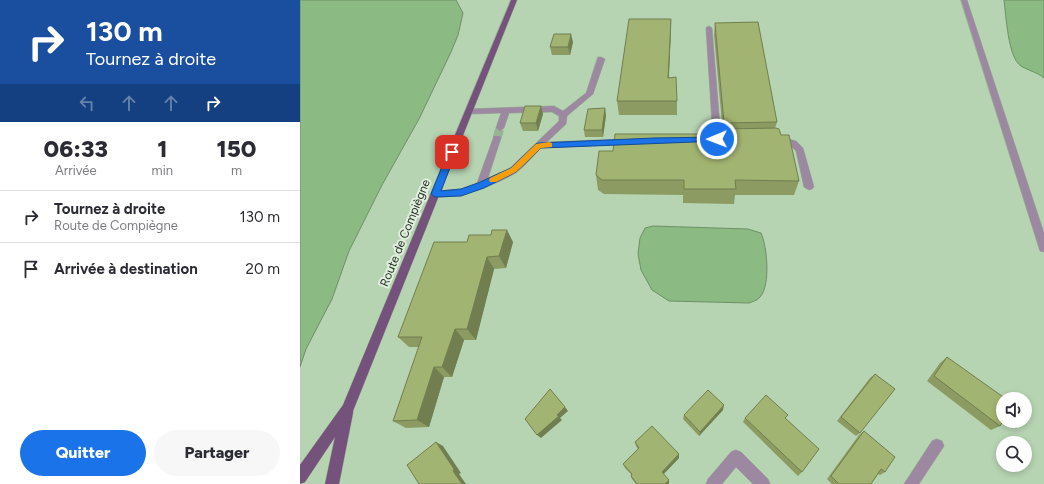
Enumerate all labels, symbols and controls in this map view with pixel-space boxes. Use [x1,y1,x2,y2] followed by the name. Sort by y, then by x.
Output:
[86,14,163,48] text: 130 m
[20,16,72,68] icon: right
[86,48,216,70] text: Tournez à droite
[76,92,98,114] icon: left
[118,92,140,114] icon: ahead
[160,92,182,114] icon: ahead
[202,92,224,114] icon: right
[696,118,738,160] position arrow
[44,134,108,163] text: 06:33
[157,134,167,163] text: 1
[217,134,256,163] text: 150
[435,135,469,169] pin
[441,141,463,163] icon: arrive
[55,163,97,178] text: Arrivée
[152,163,173,178] text: min
[231,163,242,178] text: m
[377,177,433,289] street label: Route de Compiègne
[54,200,165,218] text: Tournez à droite
[20,206,42,228] icon: right
[240,208,280,226] text: 130 m
[54,218,178,233] text: Route de Compiègne
[20,258,42,280] icon: arrive
[54,260,198,278] text: Arrivée à destination
[246,260,280,278] text: 20 m
[996,392,1032,472] map controls
[996,392,1032,428] button: sound
[20,430,146,476] button: Quitter
[154,430,280,476] button: Partager
[996,436,1032,472] button: search

